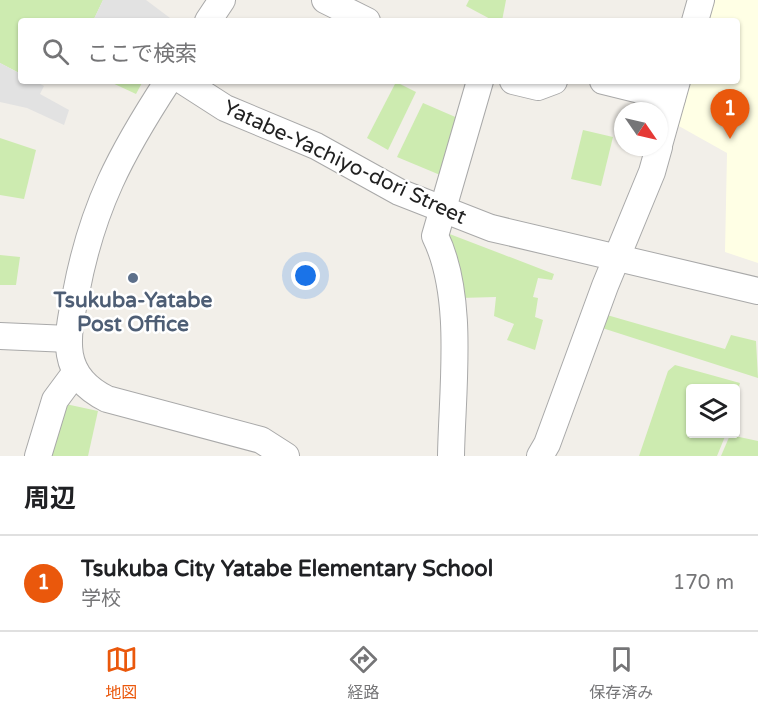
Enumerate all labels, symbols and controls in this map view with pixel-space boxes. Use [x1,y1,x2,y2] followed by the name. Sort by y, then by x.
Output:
[18,18,740,84] search box
[39,35,72,68] icon: search
[87,41,197,67] text: ここで検索
[710,90,750,139] pin: 1
[219,95,470,230] street label: Yatabe-Yachiyo-dori Street
[614,102,668,156] north arrow
[291,261,320,290] your location
[126,271,140,285] marker: Tsukuba-Yatabe Post Office
[53,288,212,337] place label: Tsukuba-Yatabe Post Office
[686,384,740,438] map controls
[686,384,740,438] button: layers
[24,483,76,514] text: 周辺
[81,556,493,582] text: Tsukuba City Yatabe Elementary School
[37,571,50,595] text: 1
[673,571,734,595] text: 170 m
[81,587,121,611] text: 学校
[105,643,138,703] tab: 地図
[347,643,380,703] tab: 経路
[589,643,653,703] tab: 保存済み

